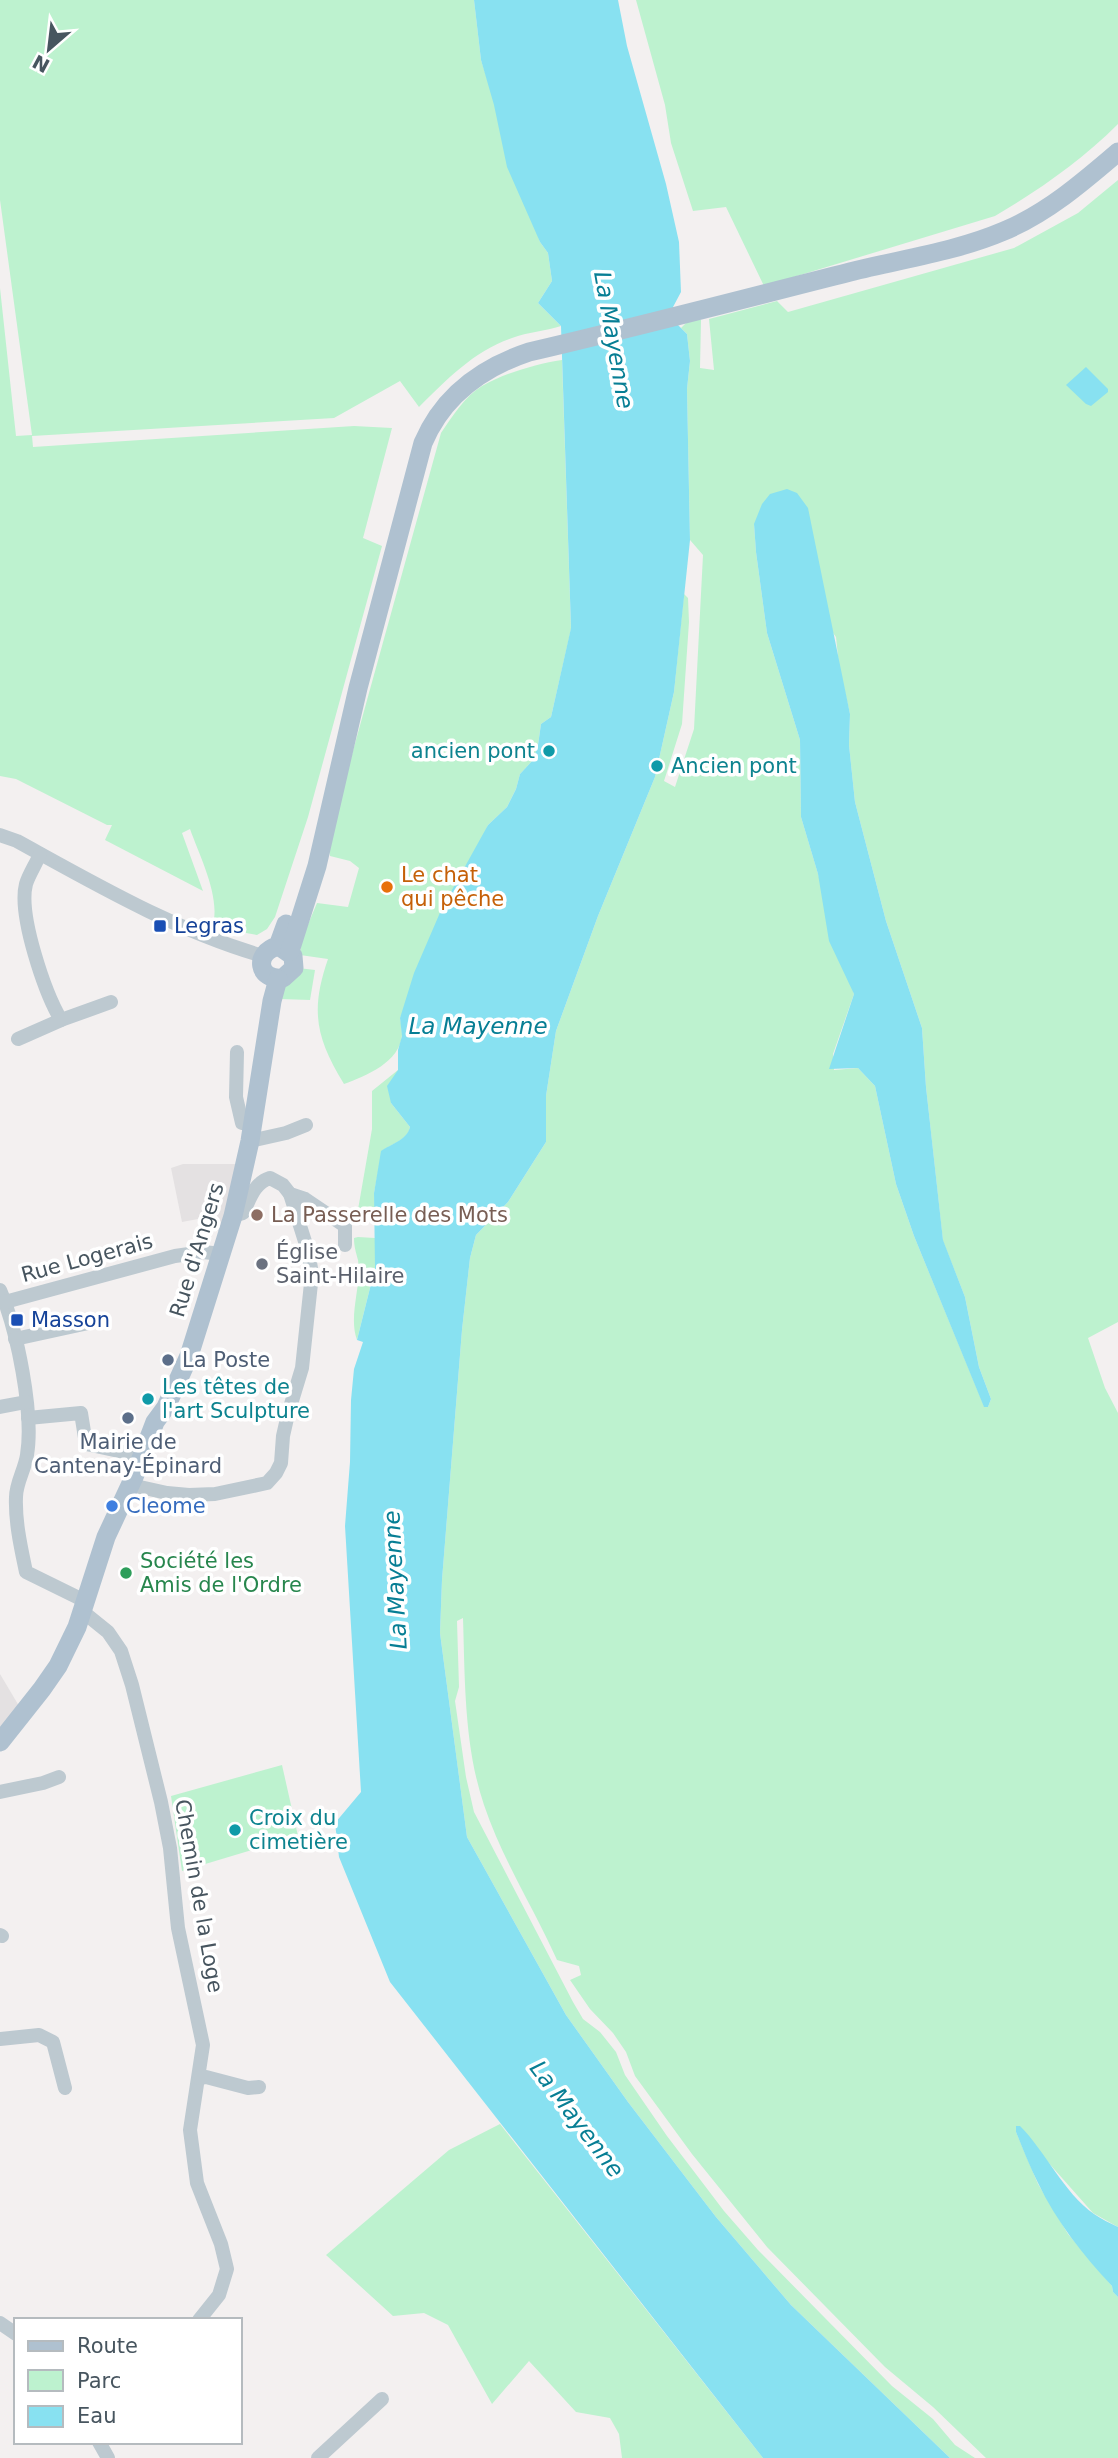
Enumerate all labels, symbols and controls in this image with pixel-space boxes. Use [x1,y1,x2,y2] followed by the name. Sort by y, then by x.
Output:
[14,14,84,84] north arrow
[29,51,53,77] text: N
[589,269,639,411] water label: La Mayenne
[411,739,535,763] place label: ancien pont
[541,743,557,759] marker: ancien pont
[671,754,797,778] place label: Ancien pont
[649,758,665,774] marker: Ancien pont
[401,863,504,911] place label: Le chat qui pêche
[379,879,395,895] marker: Le chat qui pêche
[174,914,244,938] place label: Legras
[152,918,168,934] marker: Legras
[408,1013,548,1039] water label: La Mayenne
[165,1180,229,1320] street label: Rue d'Angers
[271,1203,508,1227] place label: La Passerelle des Mots
[249,1207,265,1223] marker: La Passerelle des Mots
[19,1229,155,1287] street label: Rue Logerais
[276,1239,404,1288] place label: Église Saint-Hilaire
[254,1256,270,1272] marker: Église Saint-Hilaire
[31,1308,110,1332] place label: Masson
[9,1312,25,1328] marker: Masson
[182,1348,270,1372] place label: La Poste
[160,1352,176,1368] marker: La Poste
[162,1375,310,1423] place label: Les têtes de l'art Sculpture
[140,1391,156,1407] marker: Les têtes de l'art Sculpture
[120,1410,136,1426] marker: Mairie de Cantenay-Épinard
[34,1430,222,1478] place label: Mairie de Cantenay-Épinard
[126,1494,206,1518] place label: Cleome
[104,1498,120,1514] marker: Cleome
[378,1510,412,1650] water label: La Mayenne
[140,1549,302,1597] place label: Société les Amis de l'Ordre
[118,1565,134,1581] marker: Société les Amis de l'Ordre
[170,1797,228,1995] street label: Chemin de la Loge
[249,1806,348,1854] place label: Croix du cimetière
[227,1822,243,1838] marker: Croix du cimetière
[525,2056,629,2182] water label: La Mayenne
[14,2318,242,2444] legend
[77,2334,138,2358] text: Route
[77,2369,121,2393] text: Parc
[77,2404,116,2428] text: Eau

